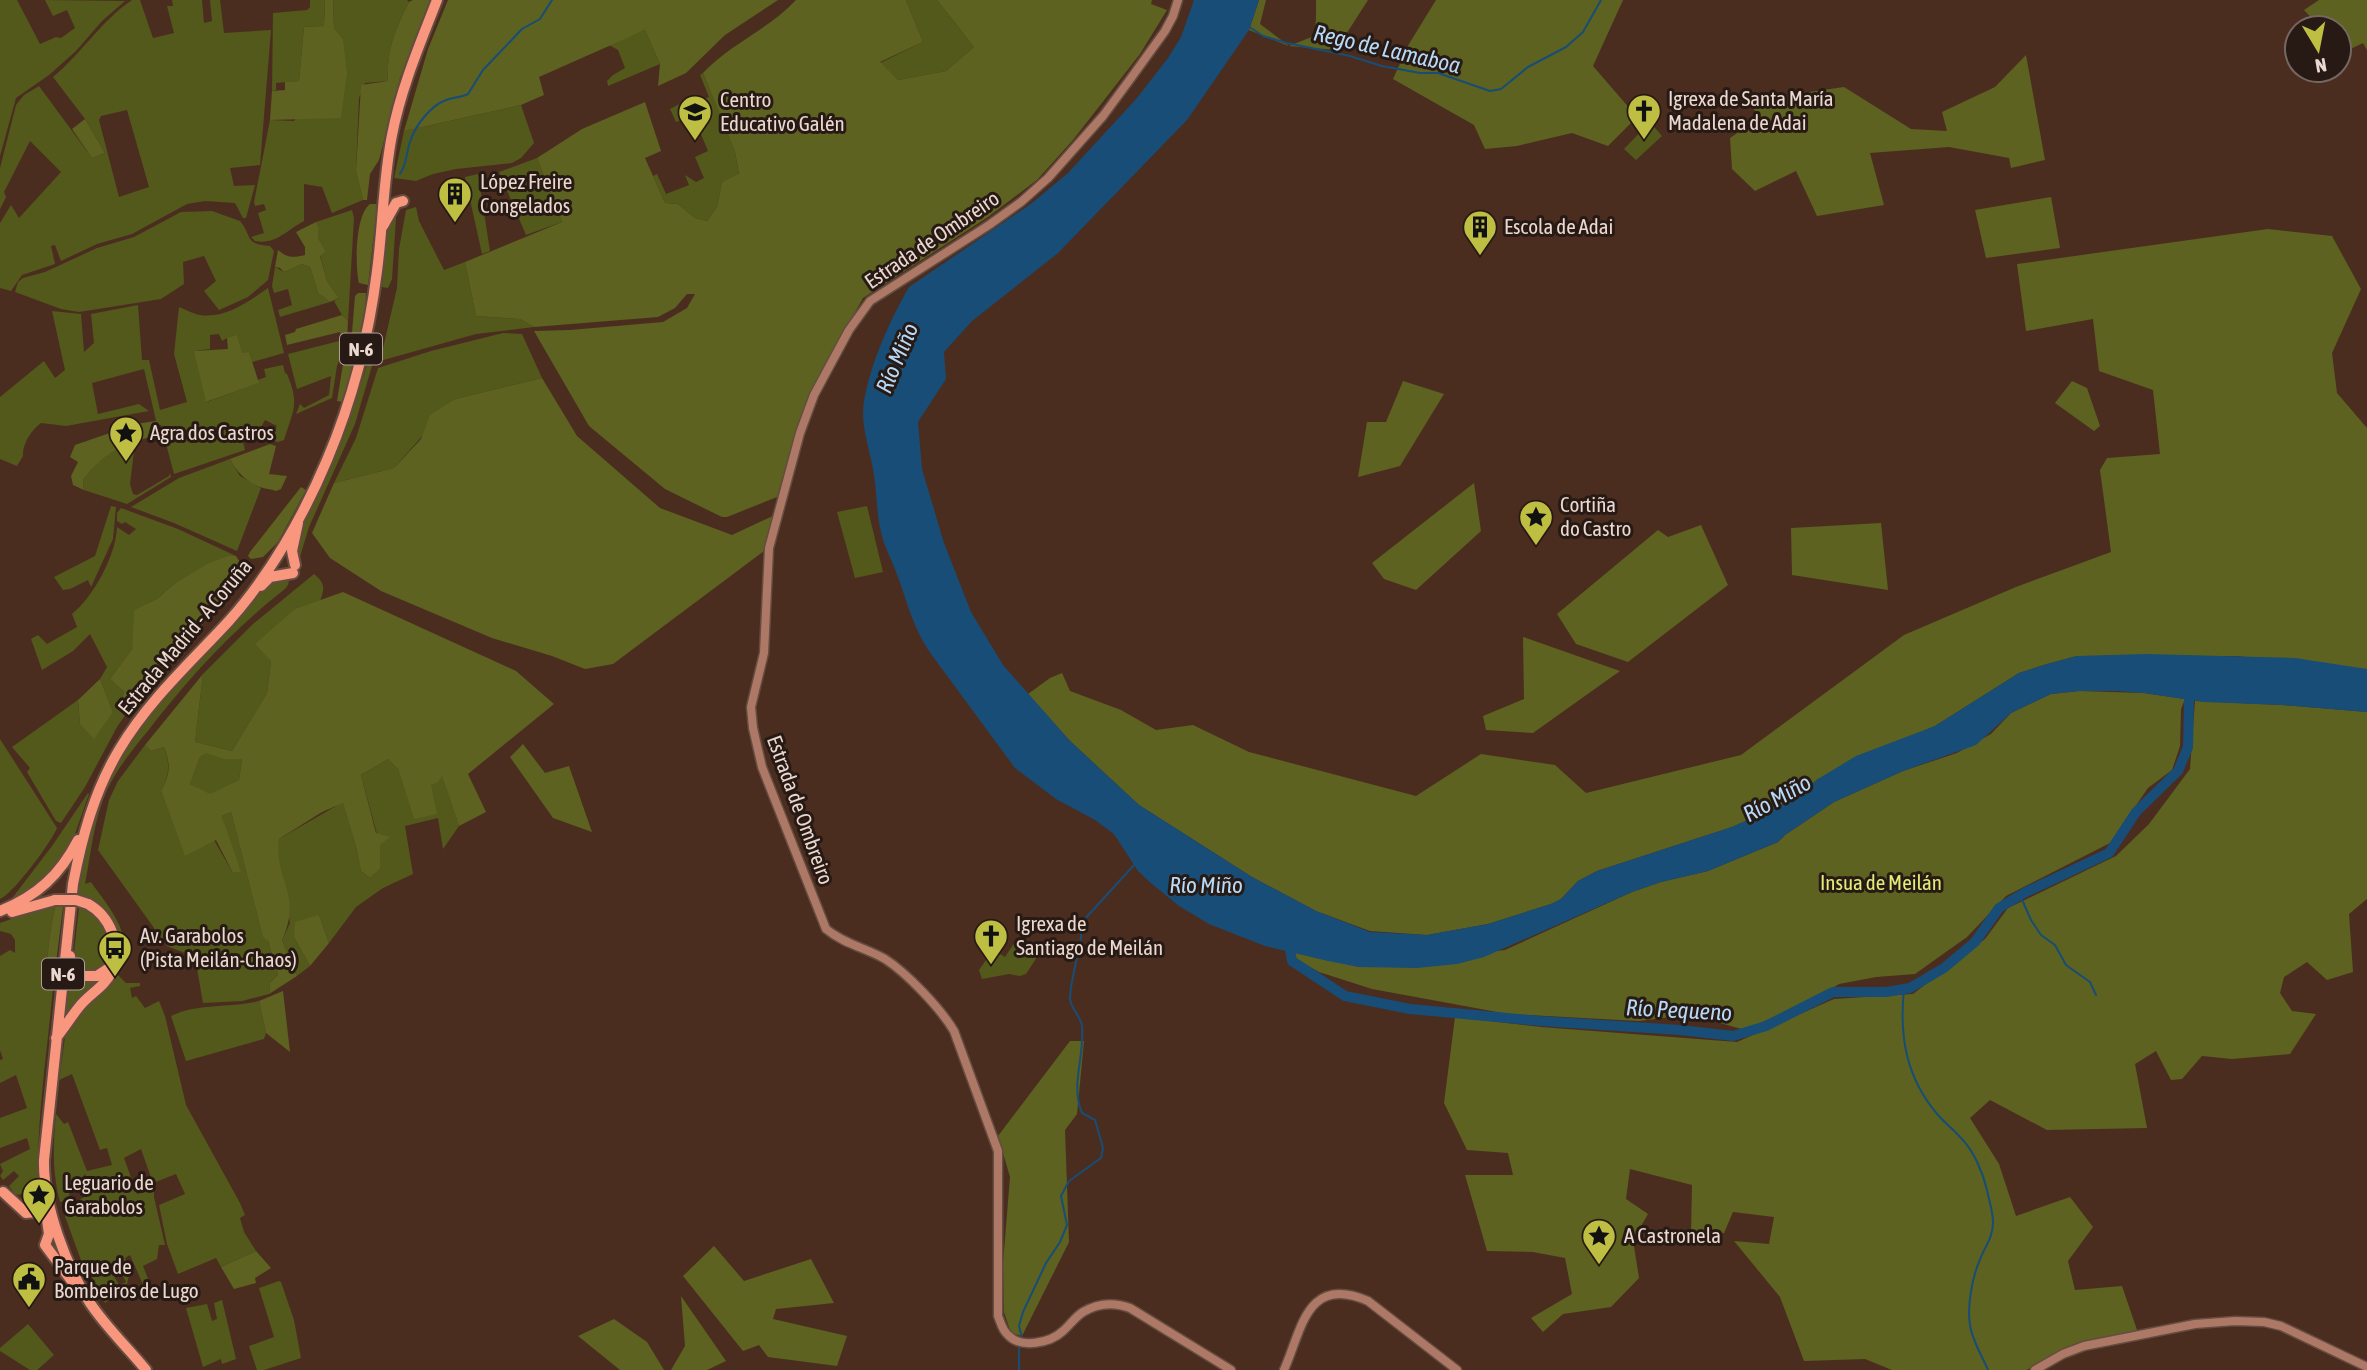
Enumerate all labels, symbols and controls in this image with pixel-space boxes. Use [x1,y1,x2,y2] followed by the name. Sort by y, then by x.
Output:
[2283,14,2353,84] north arrow
[1311,20,1463,79] water label: Rego de Lamaboa
[2314,54,2328,78] text: N
[1668,86,1833,134] place label: Igrexa de Santa María Madalena de Adai
[720,87,845,135] place label: Centro Educativo Galén
[1625,92,1663,141] church icon: Igrexa de Santa María Madalena de Adai
[676,93,714,142] school or university icon: Centro Educativo Galén
[480,169,572,217] place label: López Freire Congelados
[436,175,474,224] building icon: López Freire Congelados
[860,185,1003,293] street label: Estrada de Ombreiro
[1461,208,1499,257] building icon: Escola de Adai
[1504,214,1613,238] place label: Escola de Adai
[871,319,923,397] water label: Río Miño
[340,334,382,364] road number: N-6
[107,414,145,463] place icon: Agra dos Castros
[150,420,274,444] place label: Agra dos Castros
[1560,492,1631,540] place label: Cortiña do Castro
[1517,498,1555,547] place icon: Cortiña do Castro
[112,554,256,719] street label: Estrada Madrid - A Coruña
[763,732,839,887] street label: Estrada de Ombreiro
[1739,769,1815,827] water label: Río Miño
[1820,870,1942,894] park label: Insua de Meilán
[1169,872,1243,898] water label: Río Miño
[1016,911,1163,959] place label: Igrexa de Santiago de Meilán
[972,917,1010,966] church icon: Igrexa de Santiago de Meilán
[140,923,297,971] place label: Av. Garabolos (Pista Meilán-Chaos)
[96,929,134,978] bus stop icon: Av. Garabolos (Pista Meilán-Chaos)
[42,958,84,990] road number: N-6
[1625,994,1733,1026] water label: Río Pequeno
[64,1170,154,1218] place label: Leguario de Garabolos
[20,1176,58,1225] place icon: Leguario de Garabolos
[1580,1217,1618,1266] place icon: A Castronela
[1624,1223,1721,1247] place label: A Castronela
[54,1254,199,1302] place label: Parque de Bombeiros de Lugo
[10,1260,48,1309] public building icon: Parque de Bombeiros de Lugo

